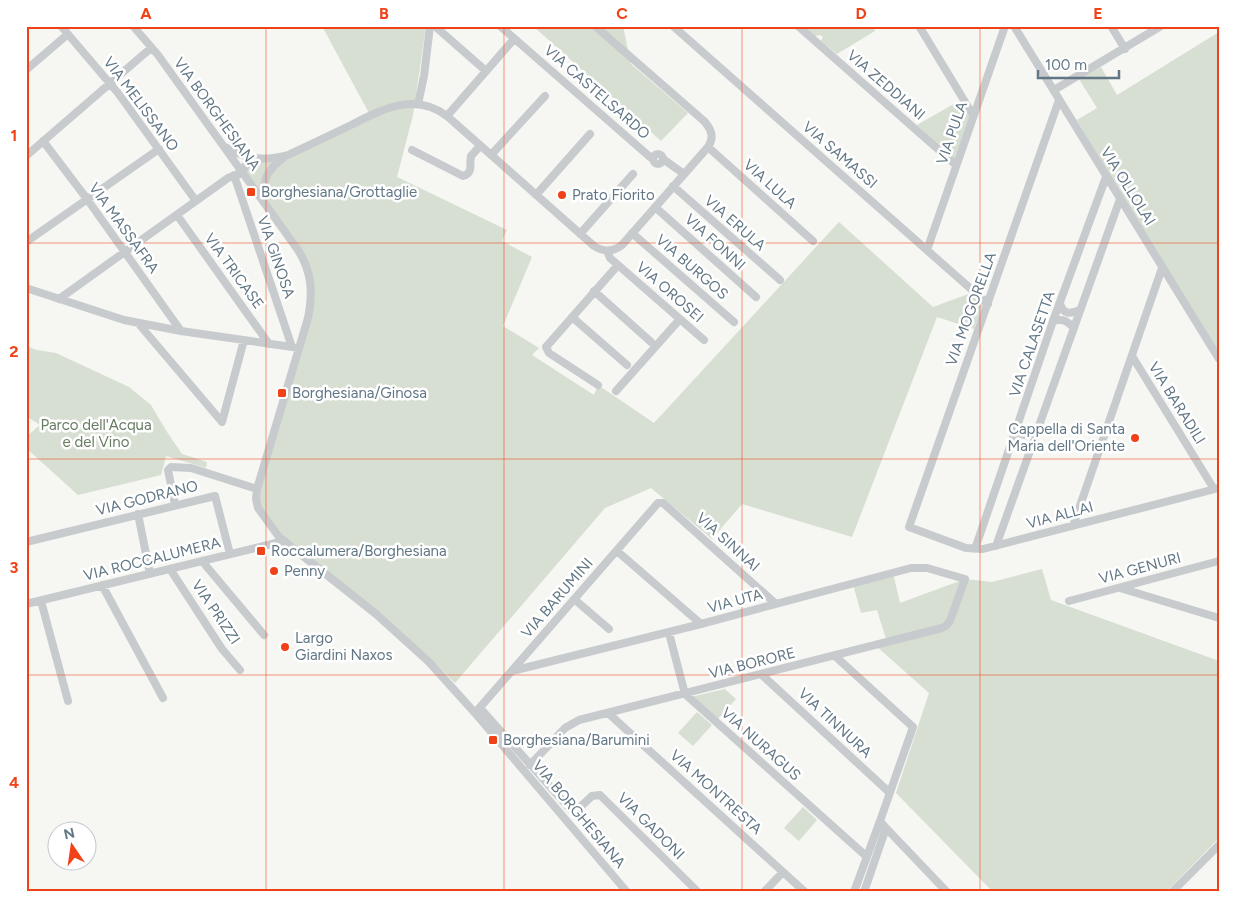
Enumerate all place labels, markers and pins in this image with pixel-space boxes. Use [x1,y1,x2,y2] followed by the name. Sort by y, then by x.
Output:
[261,183,417,201] place label: Borghesiana/Grottaglie
[245,186,257,198] marker: Borghesiana/Grottaglie
[572,186,655,204] place label: Prato Fiorito
[556,189,568,201] marker: Prato Fiorito
[292,384,427,402] place label: Borghesiana/Ginosa
[276,387,288,399] marker: Borghesiana/Ginosa
[1008,420,1125,455] place label: Cappella di Santa Maria dell'Oriente
[1129,432,1141,444] marker: Cappella di Santa Maria dell'Oriente
[271,542,447,560] place label: Roccalumera/Borghesiana
[255,545,267,557] marker: Roccalumera/Borghesiana
[284,562,325,580] place label: Penny
[268,565,280,577] marker: Penny
[295,629,392,664] place label: Largo Giardini Naxos
[279,641,291,653] marker: Largo Giardini Naxos
[503,731,650,749] place label: Borghesiana/Barumini
[487,734,499,746] marker: Borghesiana/Barumini

